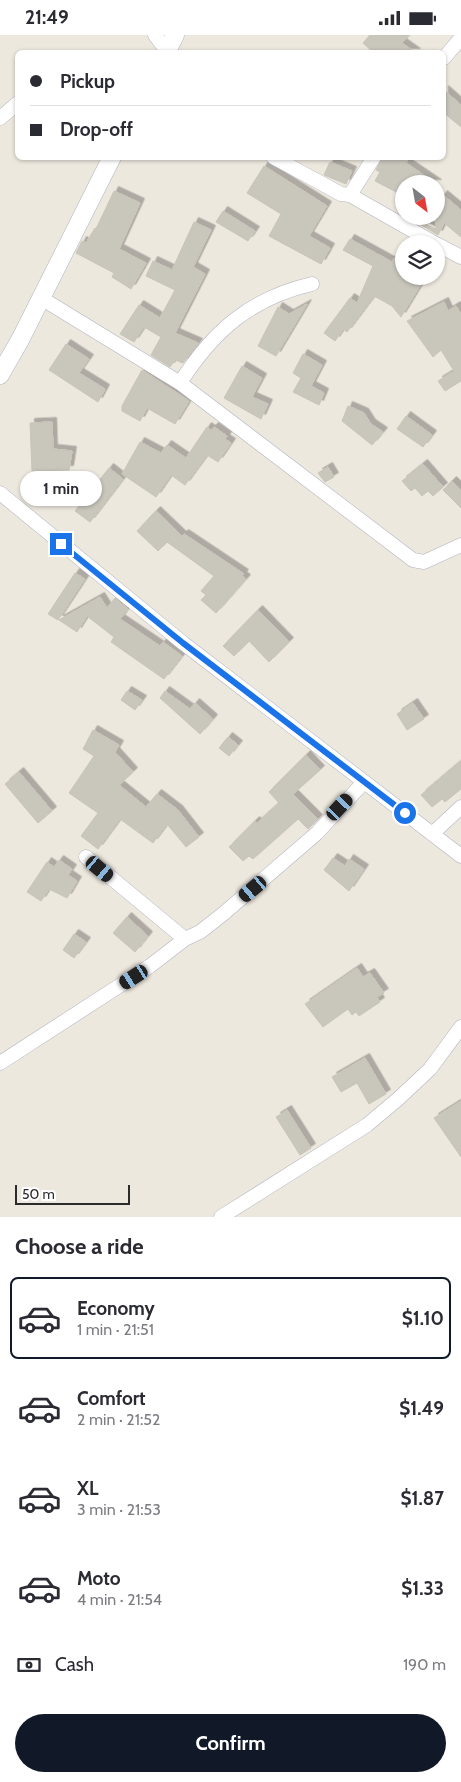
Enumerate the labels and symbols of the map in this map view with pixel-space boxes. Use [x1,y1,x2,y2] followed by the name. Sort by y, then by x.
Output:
[395,175,445,225] north arrow
[20,471,102,507] callout: 1 min
[50,533,72,555] route end
[324,791,355,823] car
[394,802,416,824] route start
[83,854,116,884] car
[236,874,269,904] car
[117,963,150,991] car
[15,1182,130,1205] scale bar

